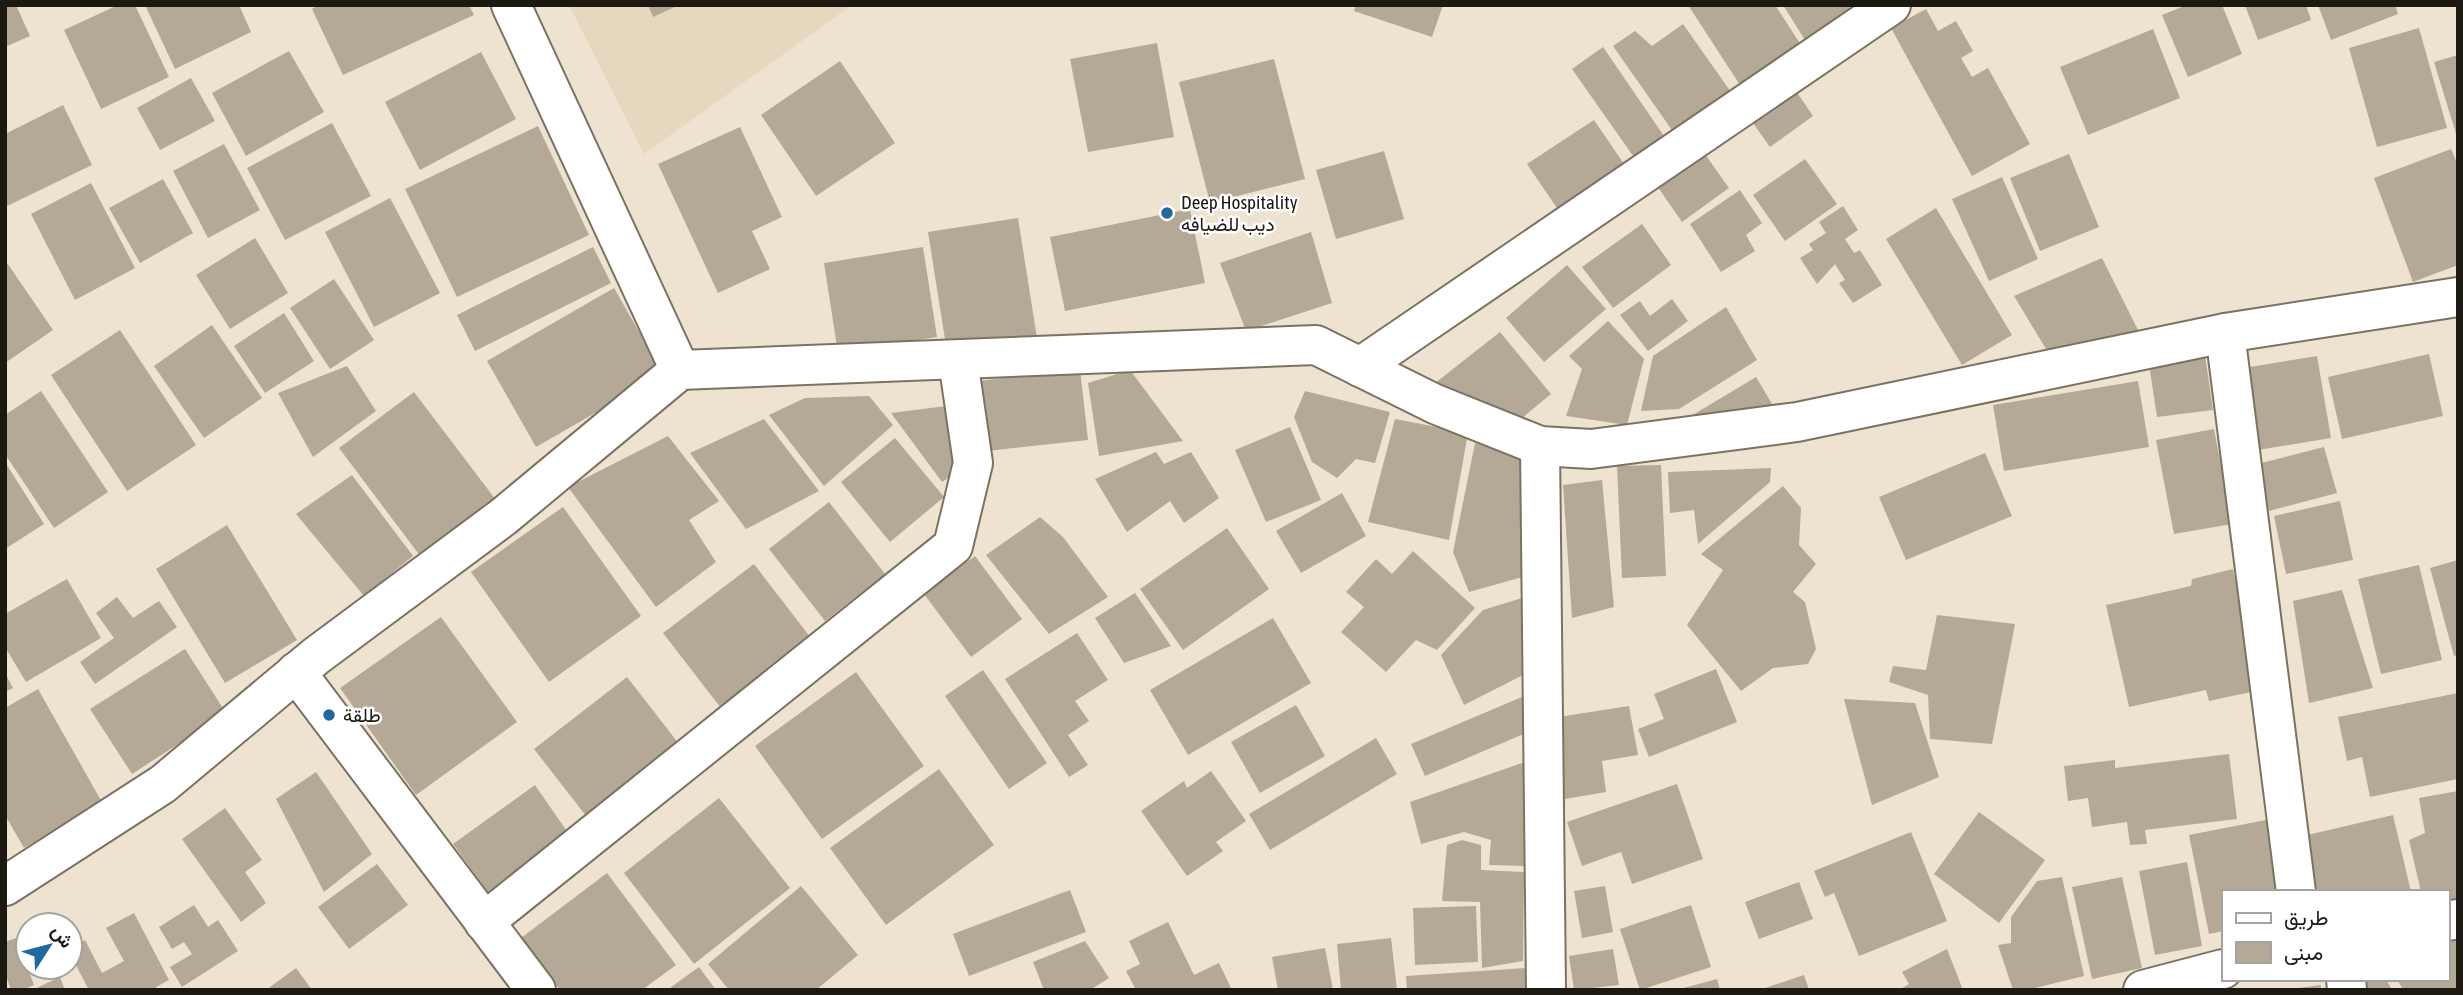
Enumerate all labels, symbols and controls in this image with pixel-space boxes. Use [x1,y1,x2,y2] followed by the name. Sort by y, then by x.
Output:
[1181,191,1298,236] place label: Deep Hospitality ديب للضيافه
[1159,205,1175,221] marker: Deep Hospitality ديب للضيافه
[343,704,381,726] place label: طلقة
[321,707,337,723] marker: طلقة
[2222,890,2449,981] legend
[2284,905,2329,931] text: طريق
[14,911,84,981] north arrow
[46,920,78,952] text: ش
[2284,940,2323,965] text: مبنى

